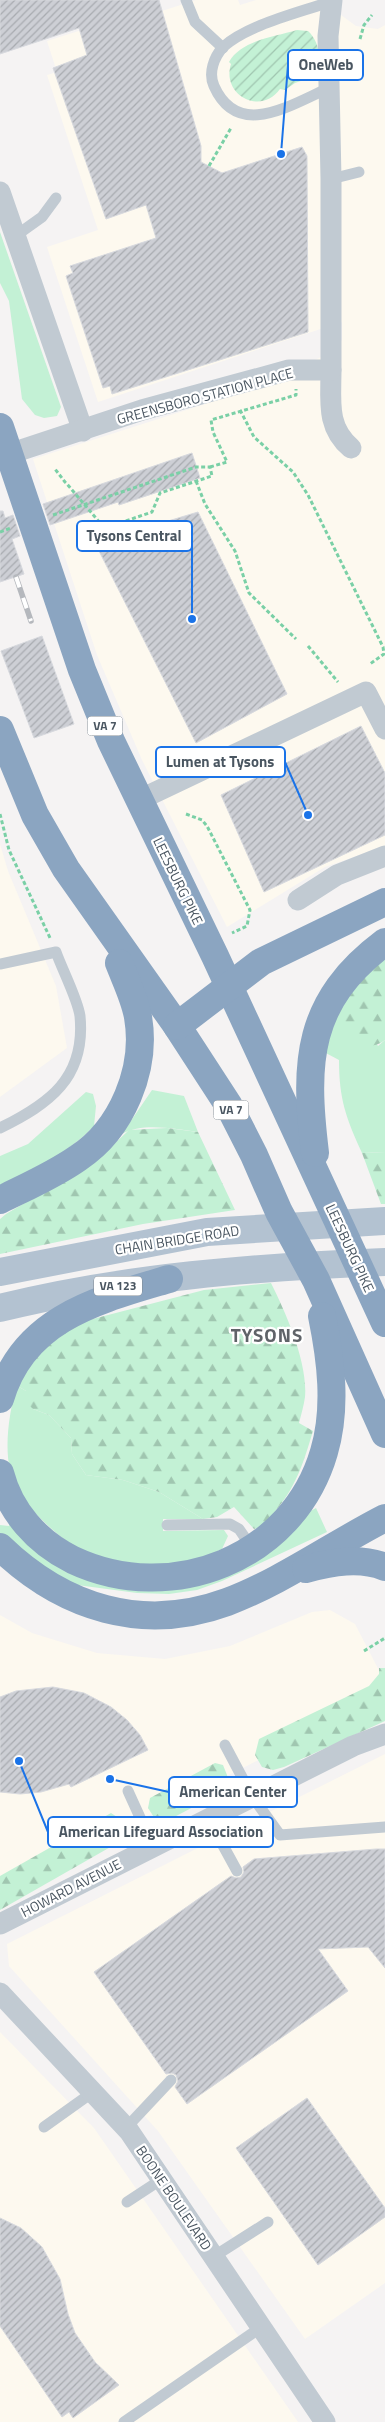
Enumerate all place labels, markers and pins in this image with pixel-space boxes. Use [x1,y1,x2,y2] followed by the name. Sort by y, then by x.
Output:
[288,50,363,80] callout: OneWeb
[77,521,192,551] callout: Tysons Central
[156,747,285,777] callout: Lumen at Tysons
[169,1777,297,1807] callout: American Center
[48,1817,273,1847] callout: American Lifeguard Association

